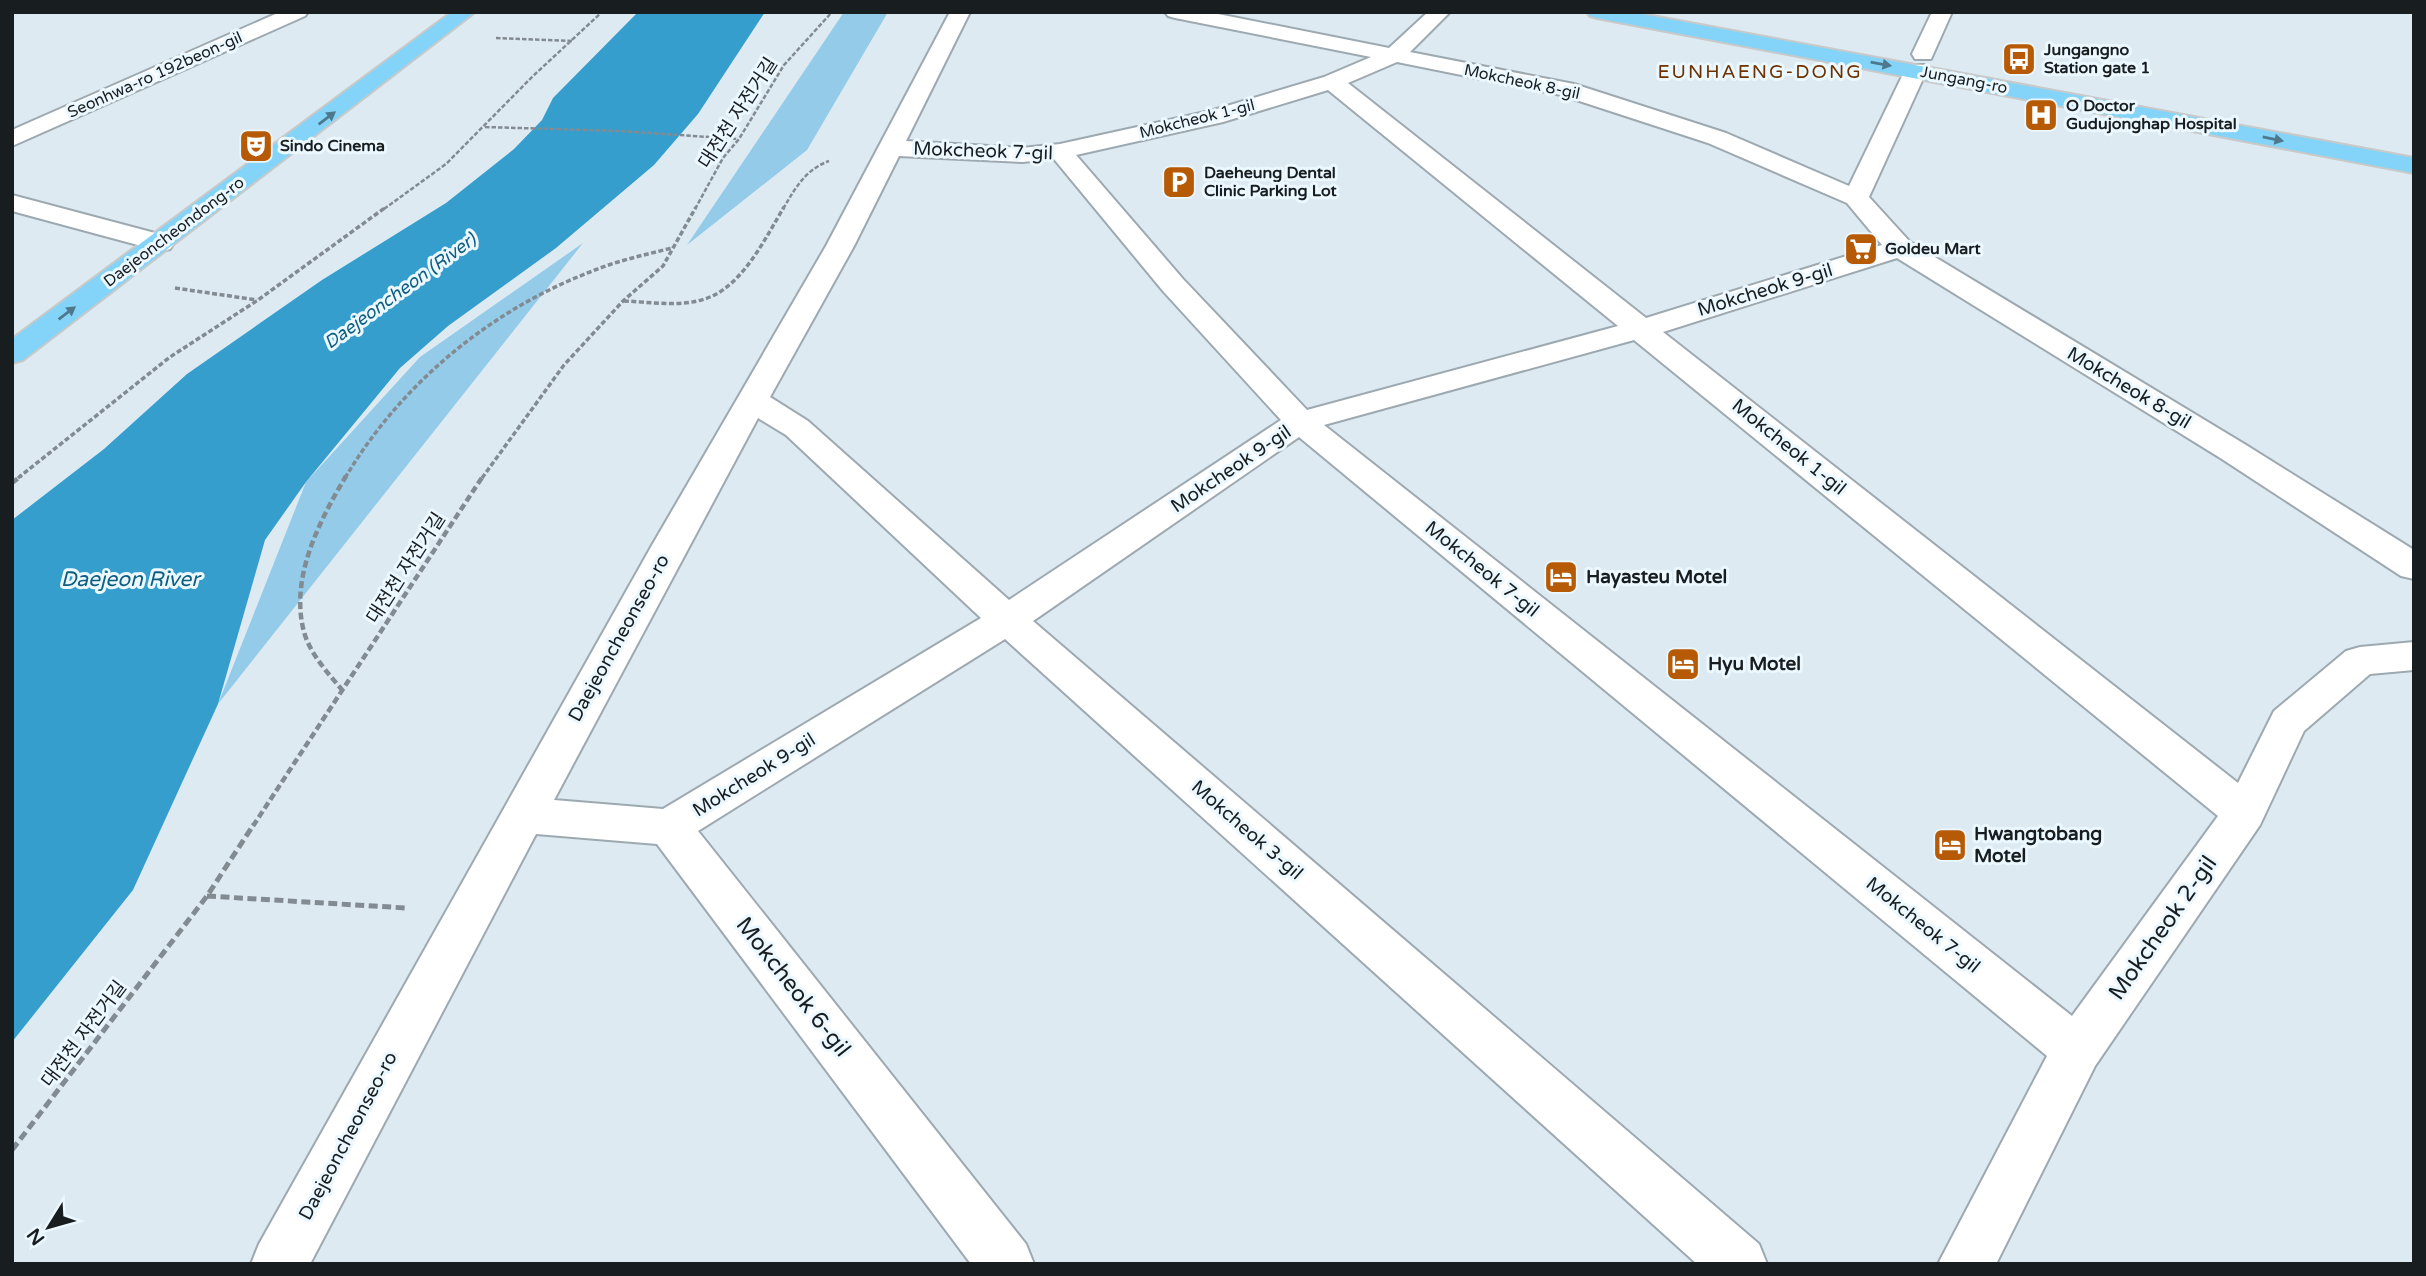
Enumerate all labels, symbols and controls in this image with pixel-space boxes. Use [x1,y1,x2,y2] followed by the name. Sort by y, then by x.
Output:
[65,27,245,123] street label: Seonhwa-ro 192beon-gil
[2000,40,2038,78] bus stop icon: Jungangno Station gate 1
[2043,40,2150,78] place label: Jungangno Station gate 1
[694,54,782,172] street label: 대전천 자전거길
[1870,59,1892,70] one-way arrow
[1462,60,1582,104] street label: Mokcheok 8-gil
[1657,61,1863,83] district label: EUNHAENG-DONG
[1919,62,2009,98] street label: Jungang-ro
[1137,95,1257,143] street label: Mokcheok 1-gil
[2022,96,2060,134] hospital icon: O Doctor Gudujonghap Hospital
[2066,96,2237,134] place label: O Doctor Gudujonghap Hospital
[318,111,336,125] one-way arrow
[237,127,275,165] theatre icon: Sindo Cinema
[2262,134,2284,145] one-way arrow
[280,136,385,156] place label: Sindo Cinema
[913,138,1053,164] street label: Mokcheok 7-gil
[1160,163,1198,201] parking icon: Daeheung Dental Clinic Parking Lot
[1204,163,1338,201] place label: Daeheung Dental Clinic Parking Lot
[100,173,248,291] street label: Daejeoncheondong-ro
[320,228,481,354] water label: Daejeoncheon (River)
[1842,230,1880,268] supermarket icon: Goldeu Mart
[1885,239,1981,259] place label: Goldeu Mart
[1695,259,1835,321] street label: Mokcheok 9-gil
[57,306,76,320] one-way arrow
[2063,342,2195,434] street label: Mokcheok 8-gil
[1728,394,1850,500] street label: Mokcheok 1-gil
[1167,421,1295,517] street label: Mokcheok 9-gil
[362,509,450,627] street label: 대전천 자전거길
[1421,516,1543,622] street label: Mokcheok 7-gil
[564,551,674,725] street label: Daejeoncheonseo-ro
[1542,558,1580,596] hotel icon: Hayasteu Motel
[1586,566,1727,589] place label: Hayasteu Motel
[61,567,202,592] water label: Daejeon River
[1664,645,1702,683] hotel icon: Hyu Motel
[1708,653,1801,676] place label: Hyu Motel
[689,729,819,821] street label: Mokcheok 9-gil
[1187,776,1307,884] street label: Mokcheok 3-gil
[1974,823,2102,867] place label: Hwangtobang Motel
[1931,826,1969,864] hotel icon: Hwangtobang Motel
[2103,850,2223,1006] street label: Mokcheok 2-gil
[1862,872,1984,978] street label: Mokcheok 7-gil
[730,911,856,1063] street label: Mokcheok 6-gil
[37,977,131,1091] street label: 대전천 자전거길
[294,1048,402,1224] street label: Daejeoncheonseo-ro
[14,1192,84,1262] north arrow
[23,1224,50,1249] text: N

